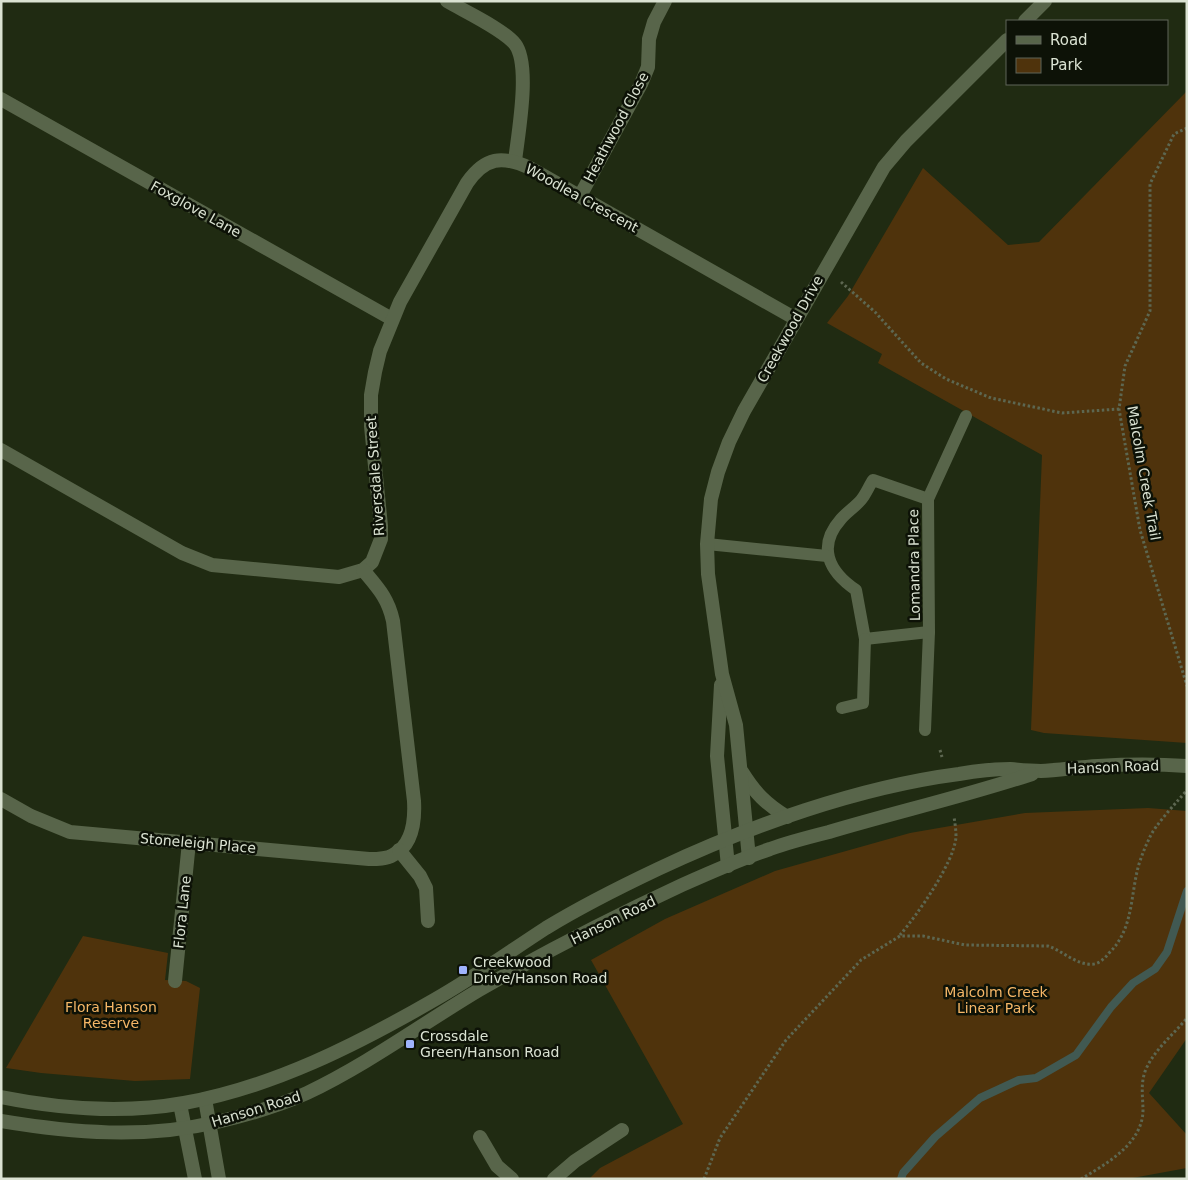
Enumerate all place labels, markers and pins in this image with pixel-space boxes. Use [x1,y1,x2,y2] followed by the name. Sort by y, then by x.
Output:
[473,954,607,986] place label: Creekwood Drive/Hanson Road
[457,964,469,976] marker: Creekwood Drive/Hanson Road
[420,1028,559,1060] place label: Crossdale Green/Hanson Road
[404,1038,416,1050] marker: Crossdale Green/Hanson Road

